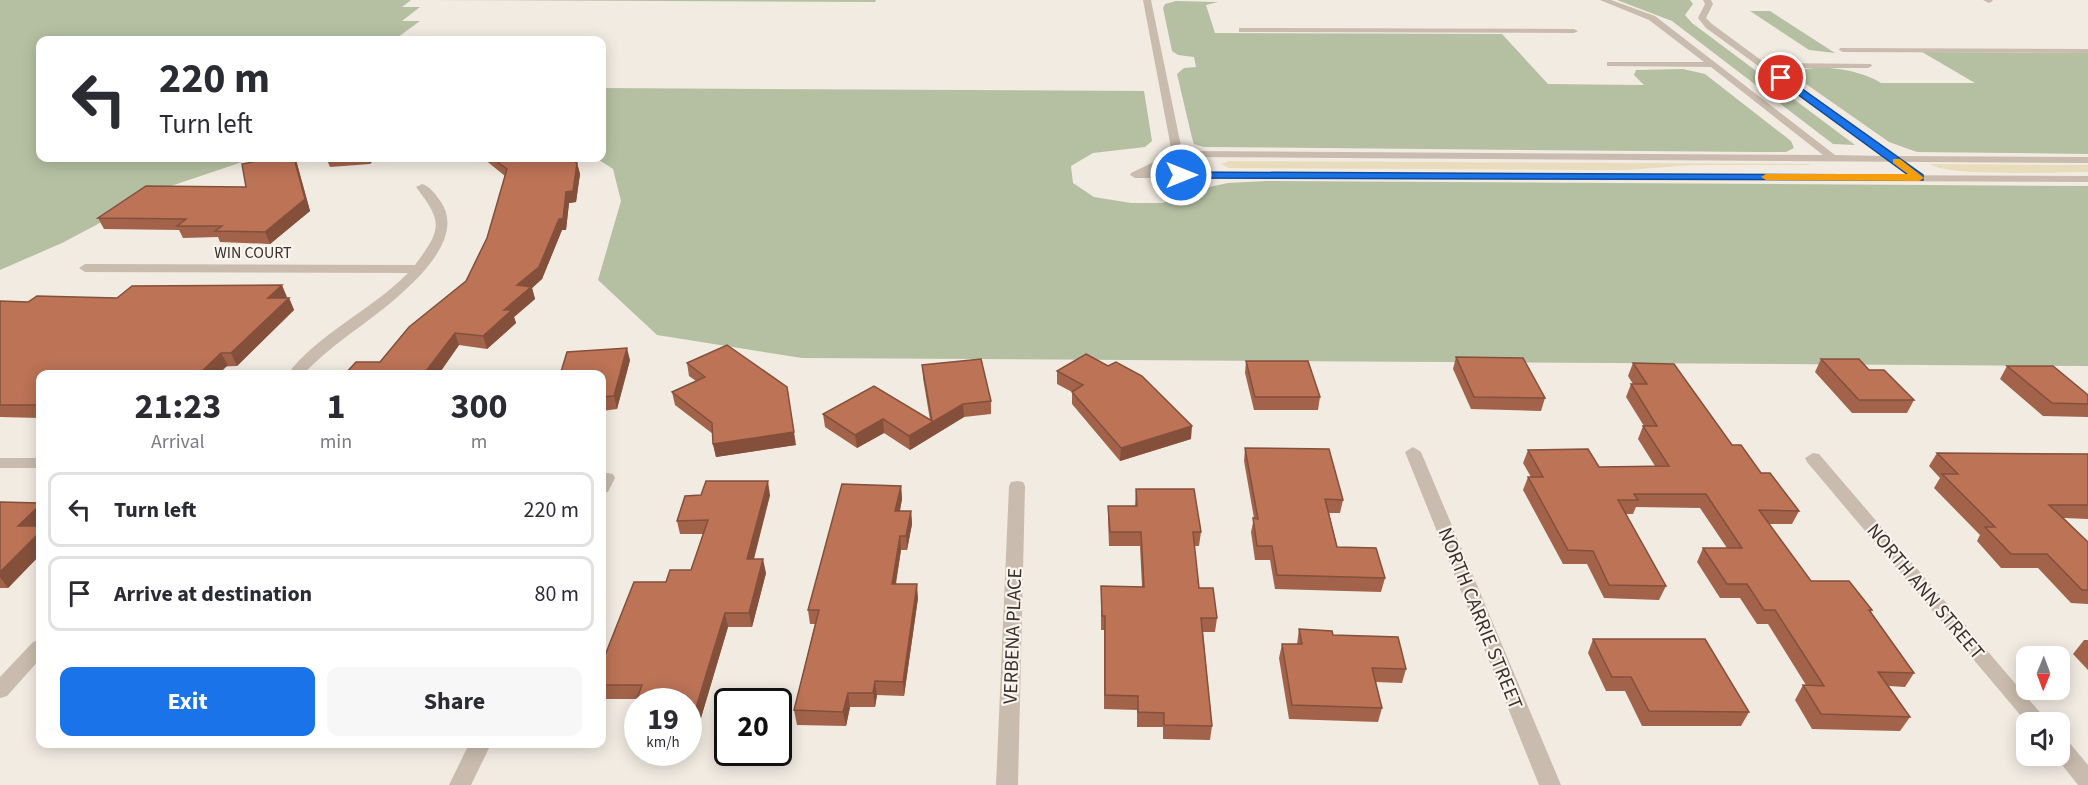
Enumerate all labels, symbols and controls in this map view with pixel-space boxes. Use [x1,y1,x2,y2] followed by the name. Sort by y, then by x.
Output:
[159,49,270,109] text: 220 m
[1755,52,1806,103] pin
[60,60,138,138] icon: left
[1764,61,1797,94] icon: arrive
[159,105,253,144] text: Turn left
[1149,143,1213,207] position arrow
[214,242,292,264] street label: WIN COURT
[134,381,221,432] text: 21:23
[326,381,345,432] text: 1
[451,381,508,432] text: 300
[151,428,205,456] text: Arrival
[320,428,352,456] text: min
[471,428,487,456] text: m
[63,493,96,526] icon: left
[114,494,196,526] text: Turn left
[524,494,579,526] text: 220 m
[1860,518,1991,666] street label: NORTH ANN STREET
[1431,523,1530,714] street label: NORTH CARRIE STREET
[997,568,1029,705] street label: VERBENA PLACE
[63,577,96,610] icon: arrive
[114,578,312,610] text: Arrive at destination
[534,578,579,610] text: 80 m
[2016,646,2070,700] north arrow
[2016,646,2070,766] map controls
[60,667,315,736] button: Exit
[327,667,582,736] button: Share
[714,688,792,766] speed limit sign: 20
[647,698,679,741] text: 19
[2016,712,2070,766] button: sound
[646,732,680,753] text: km/h

